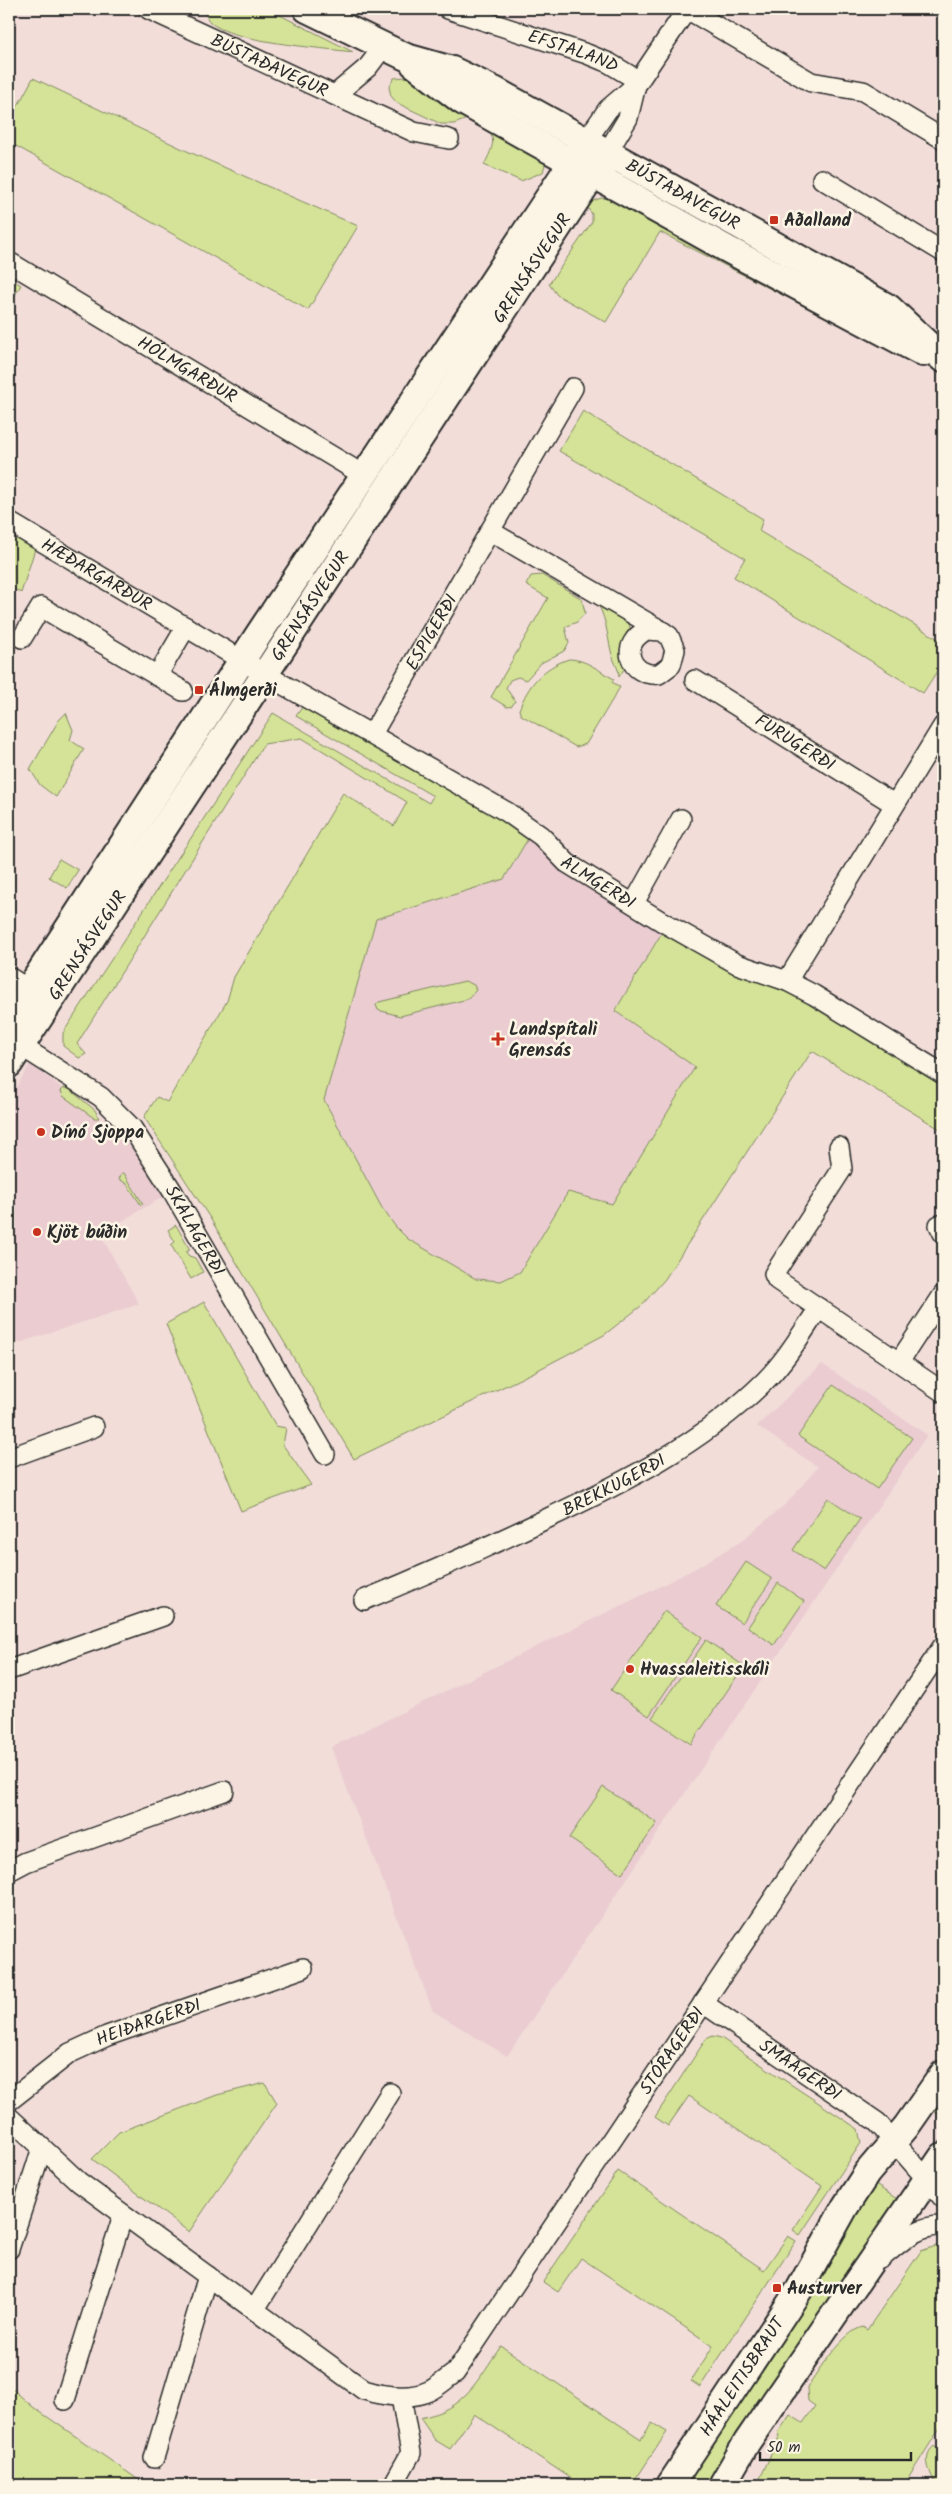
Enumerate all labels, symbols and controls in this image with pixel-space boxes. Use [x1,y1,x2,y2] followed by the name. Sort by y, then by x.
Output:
[524,23,624,82] street label: EFSTALAND
[205,27,333,106] street label: BÚSTAÐAVEGUR
[620,152,745,239] street label: BÚSTAÐAVEGUR
[784,207,851,236] place label: Aðalland
[486,208,580,330] street label: GRENSÁSVEGUR
[768,214,780,226] marker: Aðalland
[131,329,242,412] street label: HÓLMGARÐUR
[35,531,157,620] street label: HÆÐARGARÐUR
[264,546,358,668] street label: GRENSÁSVEGUR
[399,589,466,676] street label: ESPIGERÐI
[209,677,277,706] place label: Álmgerði
[193,684,205,696] marker: Álmgerði
[748,708,840,780] street label: FURUGERÐI
[554,849,641,918] street label: ÁLMGERÐI
[41,885,135,1007] street label: GRENSÁSVEGUR
[509,1016,598,1066] place label: Landspítali Grensás
[491,1032,505,1046] marker: Landspítali Grensás
[51,1119,144,1148] place label: Dínó Sjoppa
[35,1126,47,1138] marker: Dínó Sjoppa
[156,1180,232,1282] street label: SKÁLAGERÐI
[47,1219,127,1248] place label: Kjöt búðin
[31,1226,43,1238] marker: Kjöt búðin
[558,1447,672,1525] street label: BREKKUGERÐI
[640,1656,769,1685] place label: Hvassaleitisskóli
[624,1663,636,1675] marker: Hvassaleitisskóli
[91,1991,205,2055] street label: HEIÐARGERÐI
[633,2001,713,2101] street label: STÓRAGERÐI
[752,2032,847,2109] street label: SMÁAGERÐI
[787,2275,863,2304] place label: Austurver
[771,2282,783,2294] marker: Austurver
[693,2311,794,2443] street label: HÁALEITISBRAUT
[760,2429,911,2461] scale bar
[767,2436,801,2460] text: 50 m

